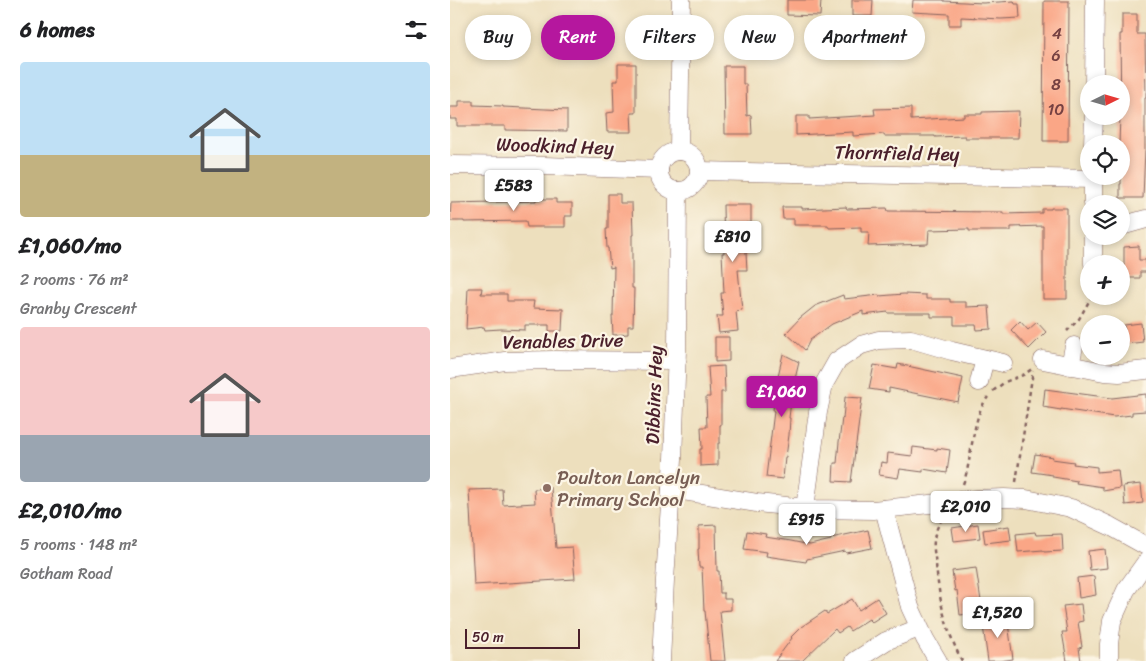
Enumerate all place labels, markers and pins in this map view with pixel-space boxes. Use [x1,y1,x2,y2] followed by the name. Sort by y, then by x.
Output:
[484,170,544,212] pin: £583
[703,220,763,263] pin: £810
[741,376,823,418] pin: £1,060
[557,461,700,516] place label: Poulton Lancelyn Primary School
[541,482,553,494] marker: Poulton Lancelyn Primary School
[925,490,1007,533] pin: £2,010
[777,504,837,546] pin: £915
[957,596,1039,639] pin: £1,520

